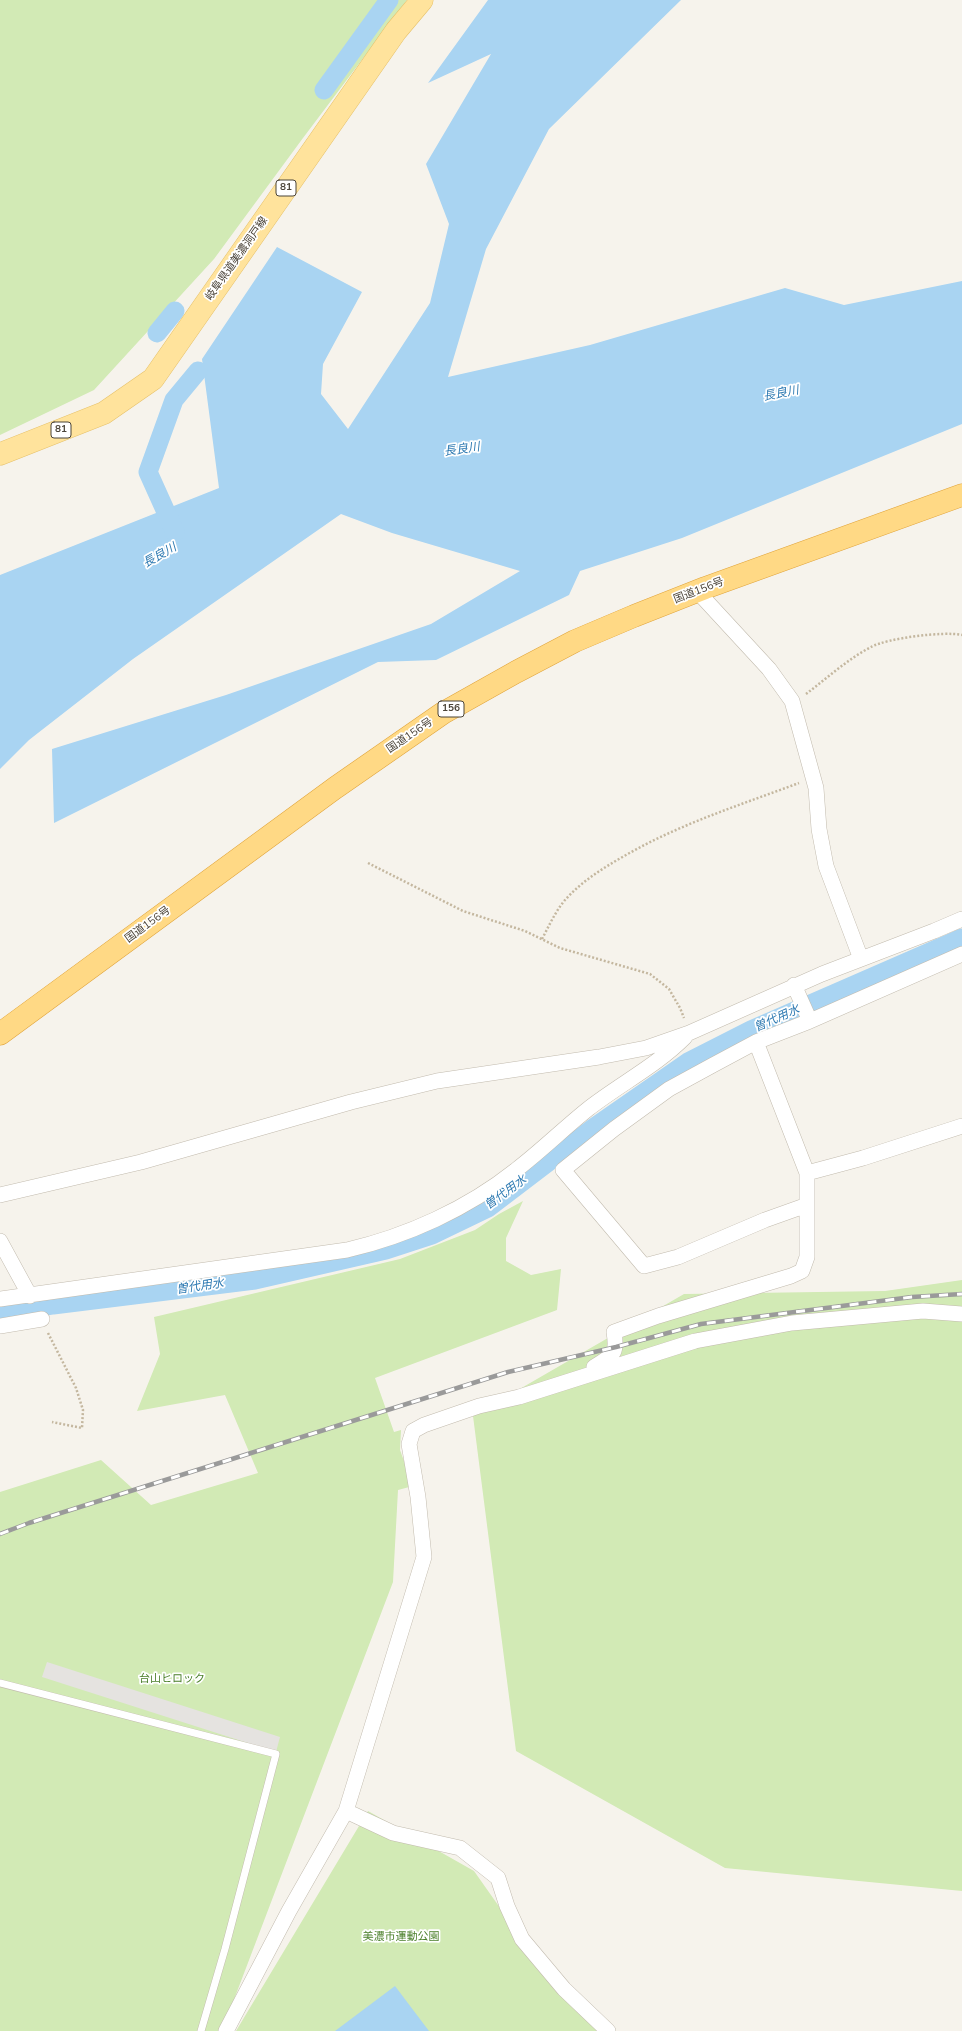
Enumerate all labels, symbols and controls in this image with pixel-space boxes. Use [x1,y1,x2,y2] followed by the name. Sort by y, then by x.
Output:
[276,180,296,196] road number: 81
[203,215,271,303] street label: 岐阜県道美濃洞戸線
[762,383,800,405] water label: 長良川
[51,422,71,438] road number: 81
[443,440,481,460] water label: 長良川
[141,541,179,571] water label: 長良川
[672,575,726,607] street label: 国道156号
[438,701,464,717] road number: 156
[384,716,436,756] street label: 国道156号
[123,904,173,946] street label: 国道156号
[752,1003,802,1035] water label: 曽代用水
[482,1173,530,1213] water label: 曽代用水
[175,1277,225,1297] water label: 曽代用水
[139,1672,205,1686] park label: 台山ヒロック
[363,1930,439,1944] park label: 美濃市運動公園

